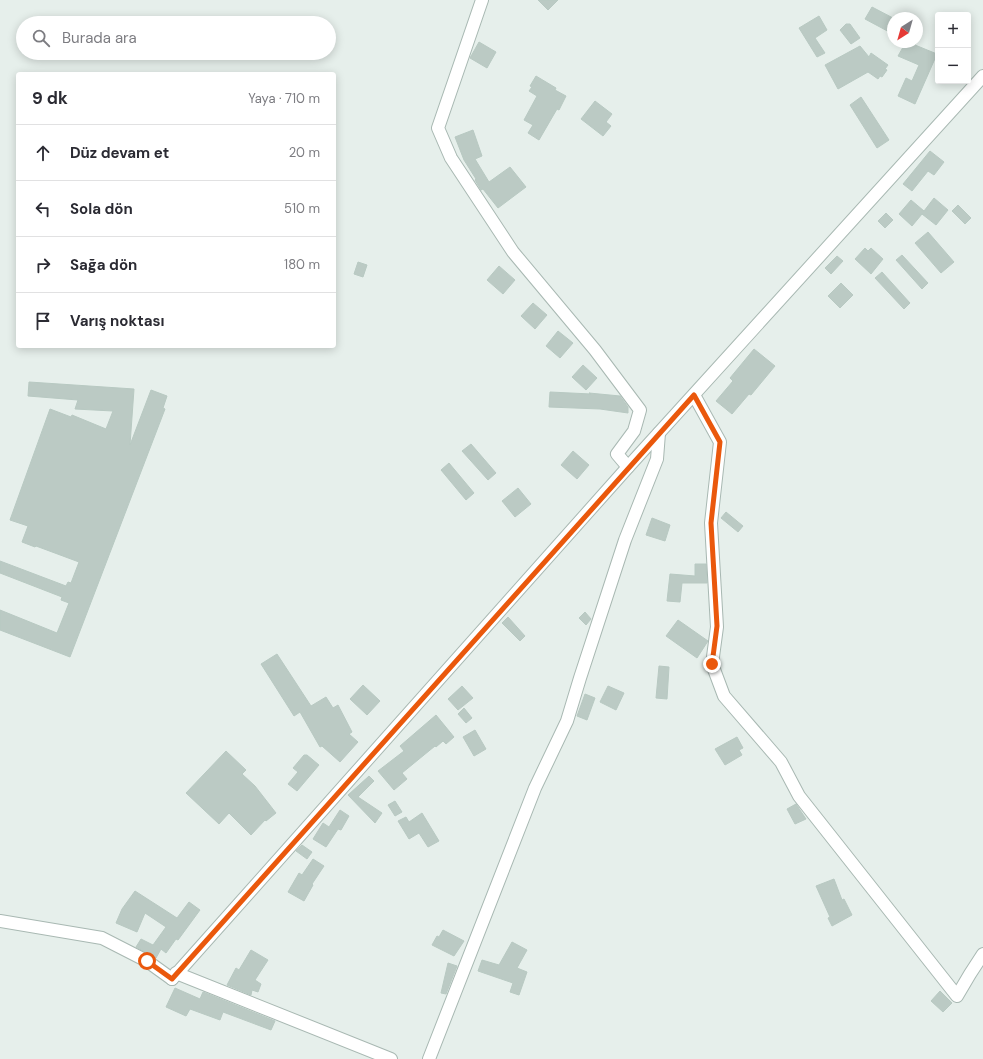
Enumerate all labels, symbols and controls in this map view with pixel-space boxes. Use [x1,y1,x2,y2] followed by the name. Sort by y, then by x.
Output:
[887,12,923,48] north arrow
[935,12,971,84] map controls
[935,12,971,48] button: +
[16,16,336,60] search box
[30,27,52,49] icon: search
[62,28,137,48] text: Burada ara
[935,48,971,84] button: −
[32,87,68,109] text: 9 dk
[248,90,320,107] text: Yaya · 710 m
[32,142,54,164] icon: ahead
[70,143,169,163] text: Düz devam et
[289,144,320,161] text: 20 m
[32,198,54,220] icon: left
[70,199,133,219] text: Sola dön
[284,200,320,217] text: 510 m
[32,254,54,276] icon: right
[70,255,137,275] text: Sağa dön
[284,256,320,273] text: 180 m
[32,310,54,332] icon: arrive
[70,311,164,331] text: Varış noktası
[703,655,721,673] route end
[138,952,156,970] route start

